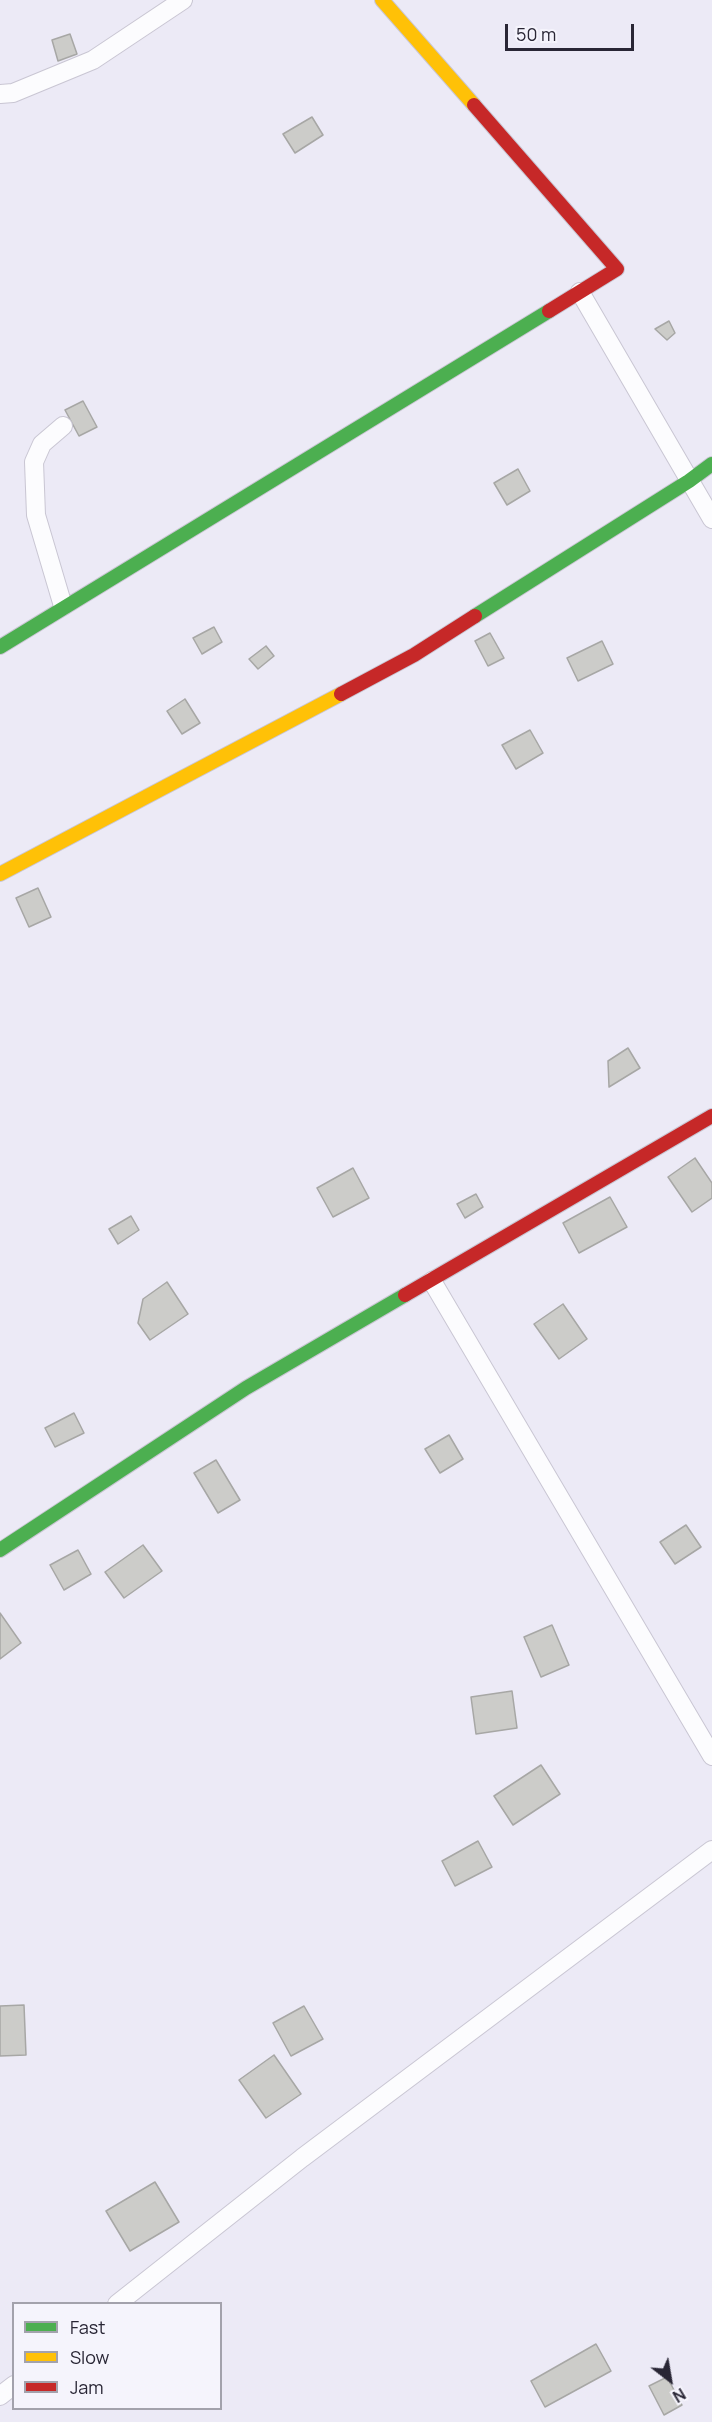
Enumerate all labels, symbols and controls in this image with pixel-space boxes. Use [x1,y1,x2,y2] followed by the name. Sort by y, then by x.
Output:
[508,12,637,50] scale bar
[516,22,556,46] text: 50 m
[12,2302,222,2410] legend
[70,2315,105,2339] text: Fast
[70,2345,109,2369] text: Slow
[640,2350,700,2410] north arrow
[70,2375,104,2399] text: Jam
[669,2383,690,2408] text: N

